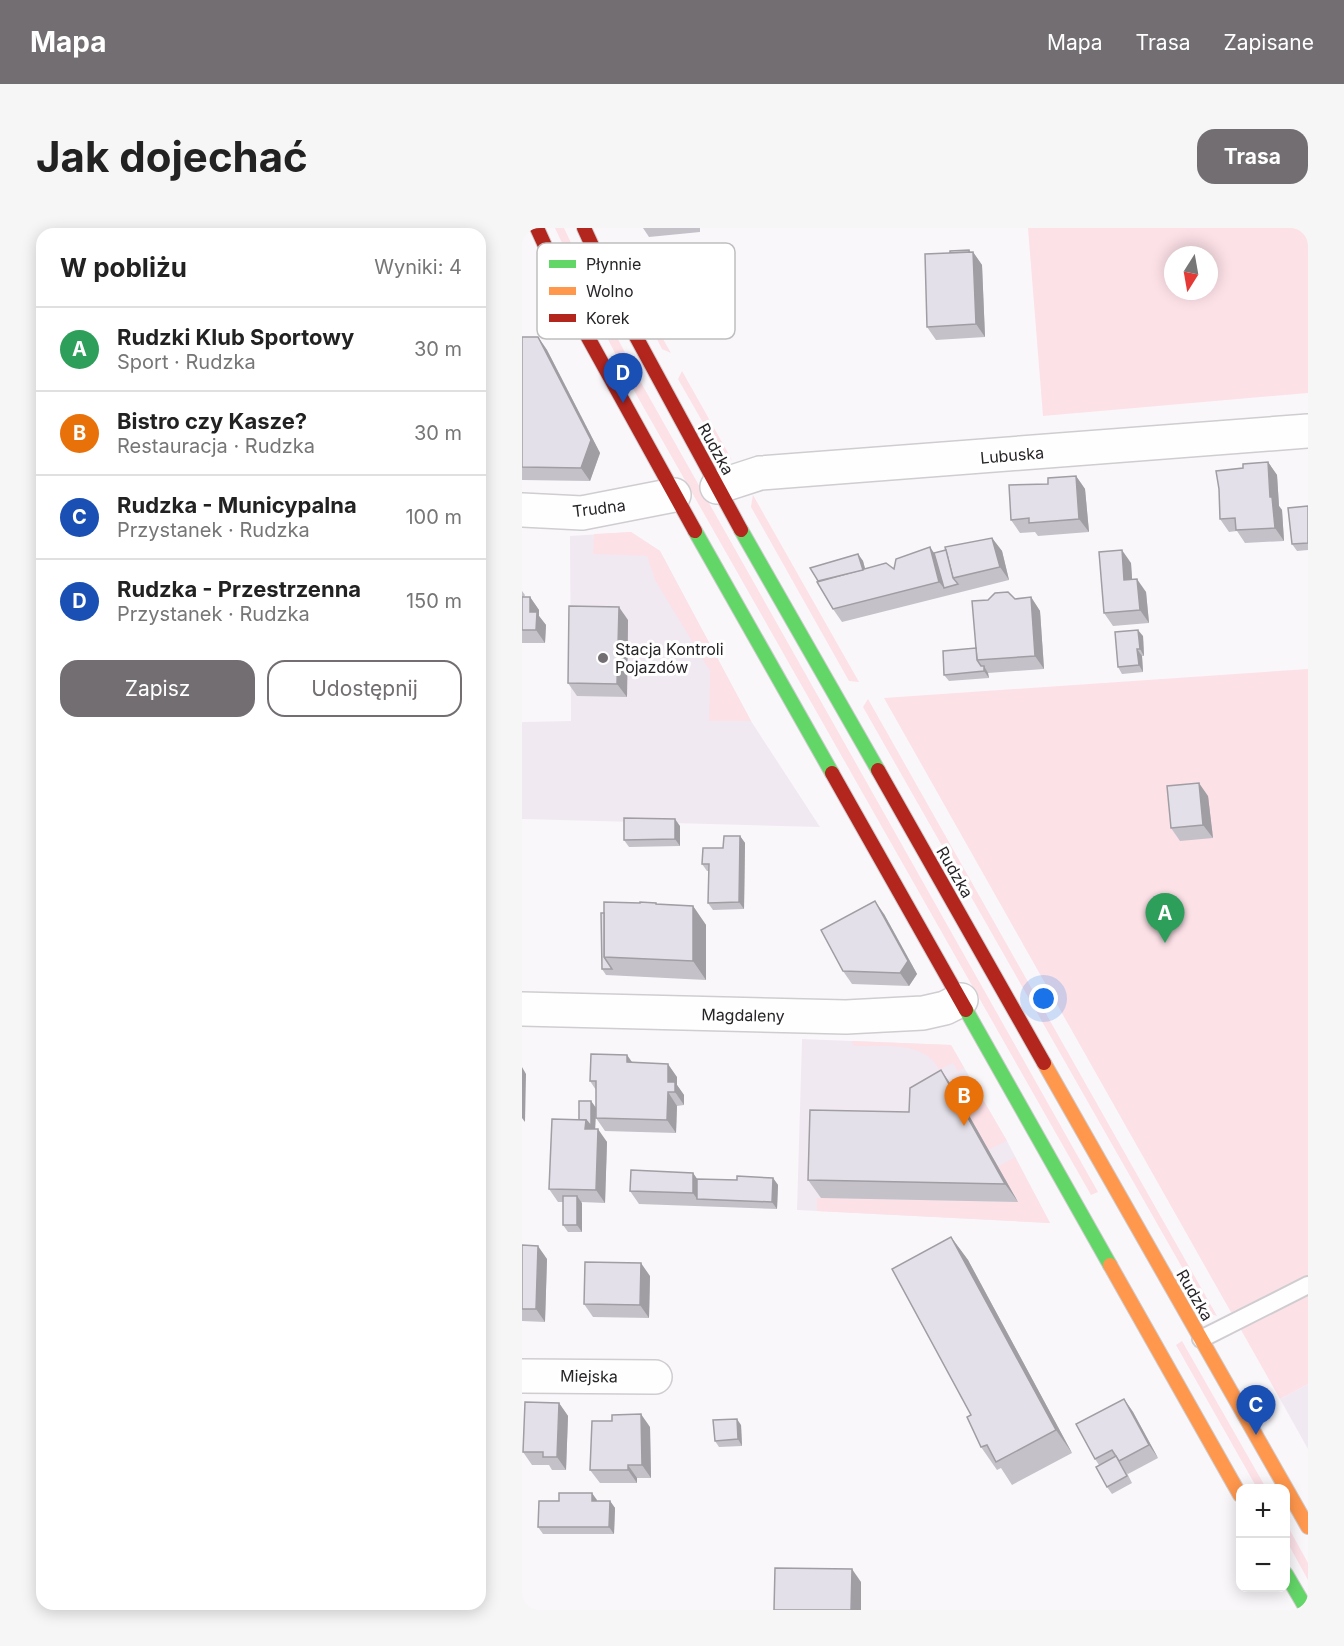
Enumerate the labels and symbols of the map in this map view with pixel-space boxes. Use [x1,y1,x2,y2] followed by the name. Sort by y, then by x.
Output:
[537,243,735,339] legend
[1164,246,1218,300] north arrow
[586,254,641,274] text: Płynnie
[586,281,633,301] text: Wolno
[586,308,630,328] text: Korek
[604,354,642,403] pin: D
[694,420,738,478] street label: Rudzka
[979,442,1045,468] street label: Lubuska
[571,495,627,521] street label: Trudna
[615,639,724,677] place label: Stacja Kontroli Pojazdów
[596,651,610,665] marker: Stacja Kontroli Pojazdów
[932,843,978,901] street label: Rudzka
[1146,894,1184,943] pin: A
[1029,984,1058,1013] your location
[701,1004,785,1026] street label: Magdaleny
[944,1076,984,1126] pin: B
[1172,1266,1218,1324] street label: Rudzka
[560,1365,618,1387] street label: Miejska
[1236,1386,1276,1435] pin: C

